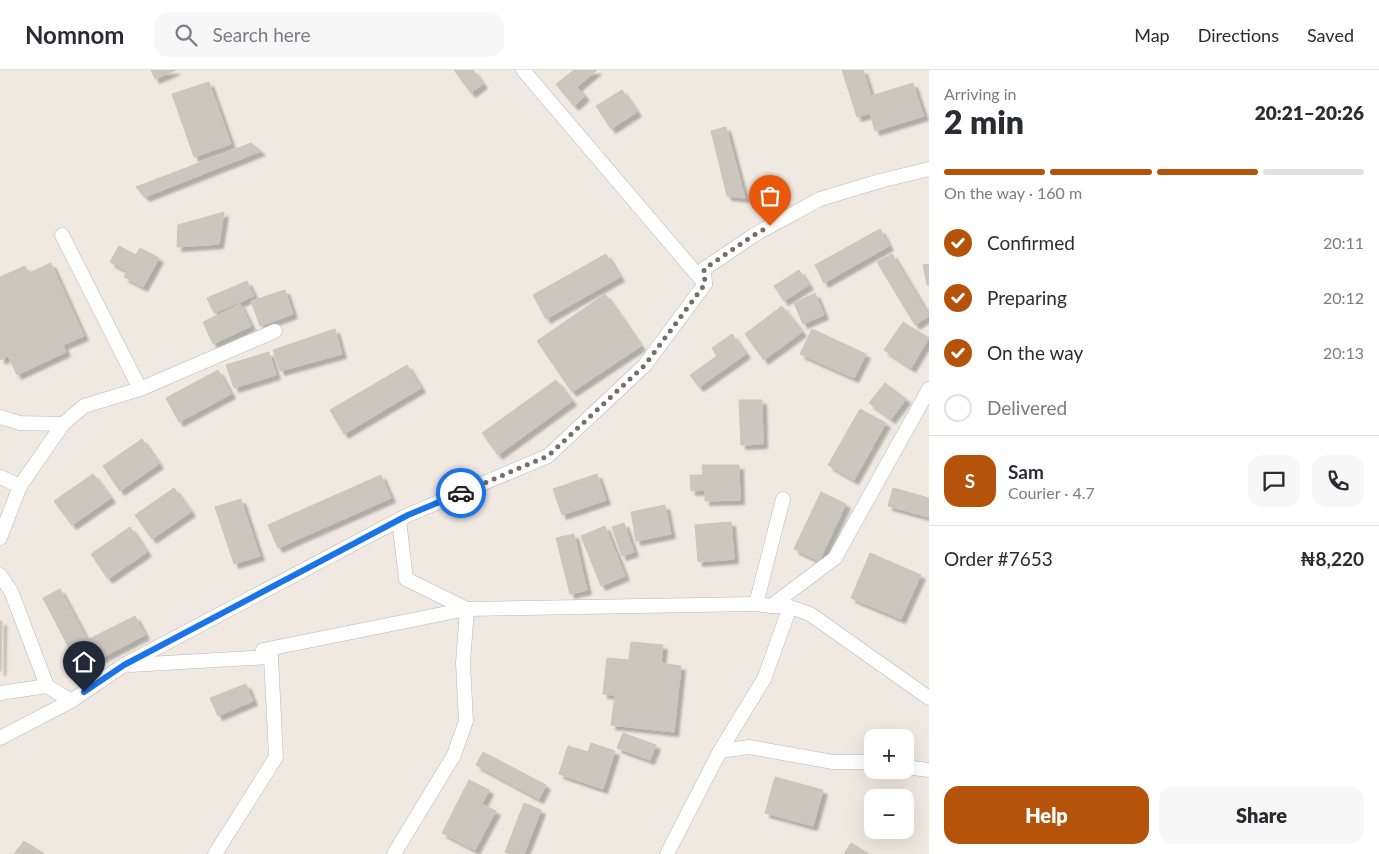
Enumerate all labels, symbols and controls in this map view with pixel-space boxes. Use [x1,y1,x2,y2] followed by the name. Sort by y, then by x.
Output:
[154,12,504,57] search box
[25,20,124,49] text: Nomnom
[172,21,200,49] icon: search
[212,23,310,46] text: Search here
[1134,24,1170,46] text: Map
[1198,24,1279,46] text: Directions
[1307,24,1354,46] text: Saved
[944,84,1017,103] text: Arriving in
[1255,101,1364,124] text: 20:21–20:26
[944,102,1024,141] text: 2 min
[749,175,791,226] pin
[756,182,784,210] icon: bag
[944,183,1082,202] text: On the way · 160 m
[944,229,972,257] icon: check
[987,231,1075,254] text: Confirmed
[1323,233,1364,252] text: 20:11
[944,284,972,312] icon: check
[987,286,1067,309] text: Preparing
[1323,288,1364,307] text: 20:12
[944,339,972,367] icon: check
[987,341,1083,364] text: On the way
[1323,343,1364,362] text: 20:13
[987,396,1067,419] text: Delivered
[1248,455,1300,507] button: chat
[1312,455,1364,507] button: phone
[1008,460,1044,483] text: Sam
[436,468,486,518] courier
[965,469,975,492] text: S
[447,479,475,507] icon: car
[1008,483,1095,502] text: Courier · 4.7
[944,547,1053,570] text: Order #7653
[1300,547,1364,570] text: ₦8,220
[63,641,105,692] pin
[70,648,98,676] icon: home
[864,729,914,839] map controls
[864,729,914,779] button: +
[944,786,1149,844] button: Help
[1159,786,1364,844] button: Share
[864,789,914,839] button: −

